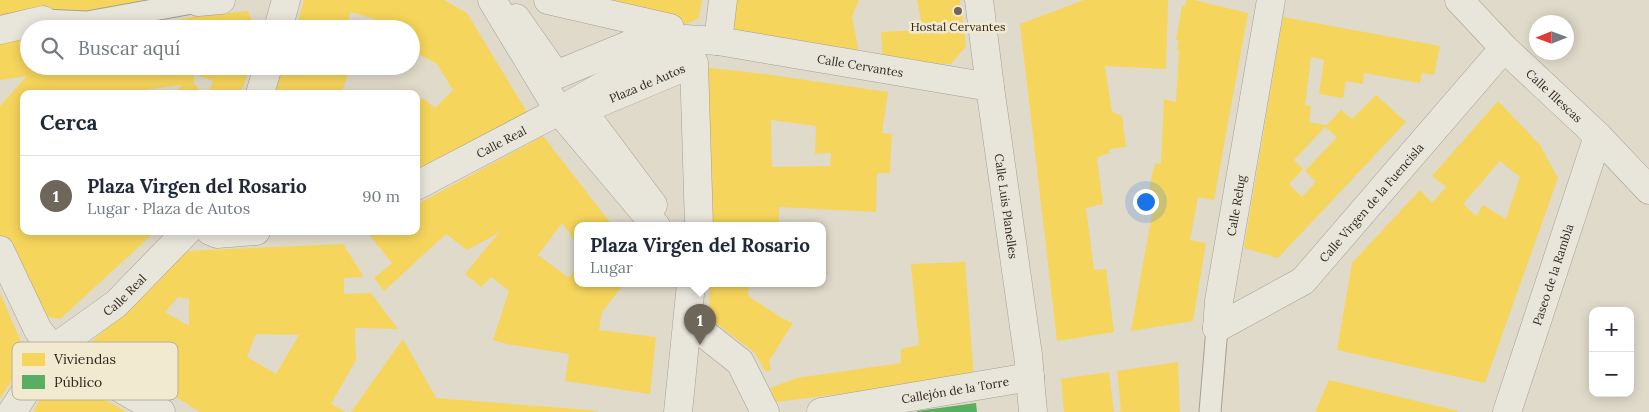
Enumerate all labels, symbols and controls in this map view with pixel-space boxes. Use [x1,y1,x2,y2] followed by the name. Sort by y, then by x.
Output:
[952,5,964,17] marker: Hostal Cervantes
[1529,15,1574,60] north arrow
[910,19,1006,34] place label: Hostal Cervantes
[20,20,420,75] search box
[38,34,66,62] icon: search
[78,36,180,60] text: Buscar aquí
[816,50,905,80] street label: Calle Cervantes
[607,60,688,105] street label: Plaza de Autos
[1523,65,1586,126] street label: Calle Illescas
[40,109,98,136] text: Cerca
[474,122,529,161] street label: Calle Real
[1316,140,1426,265] street label: Calle Virgen de la Fuencisla
[992,153,1022,260] street label: Calle Luis Planelles
[1223,173,1248,237] street label: Calle Relug
[87,174,307,198] text: Plaza Virgen del Rosario
[53,186,59,206] text: 1
[362,186,400,206] text: 90 m
[1133,189,1159,215] your location
[87,198,250,218] text: Lugar · Plaza de Autos
[574,222,826,287] popup
[1529,222,1576,327] street label: Paseo de la Rambla
[590,233,810,257] text: Plaza Virgen del Rosario
[590,257,633,277] text: Lugar
[100,270,149,319] street label: Calle Real
[684,304,716,345] pin: 1
[1589,307,1634,397] map controls
[1589,307,1634,352] button: +
[12,342,178,400] legend
[53,350,116,368] text: Viviendas
[1589,352,1634,397] button: −
[54,373,102,391] text: Público
[900,373,1010,406] street label: Callejón de la Torre

